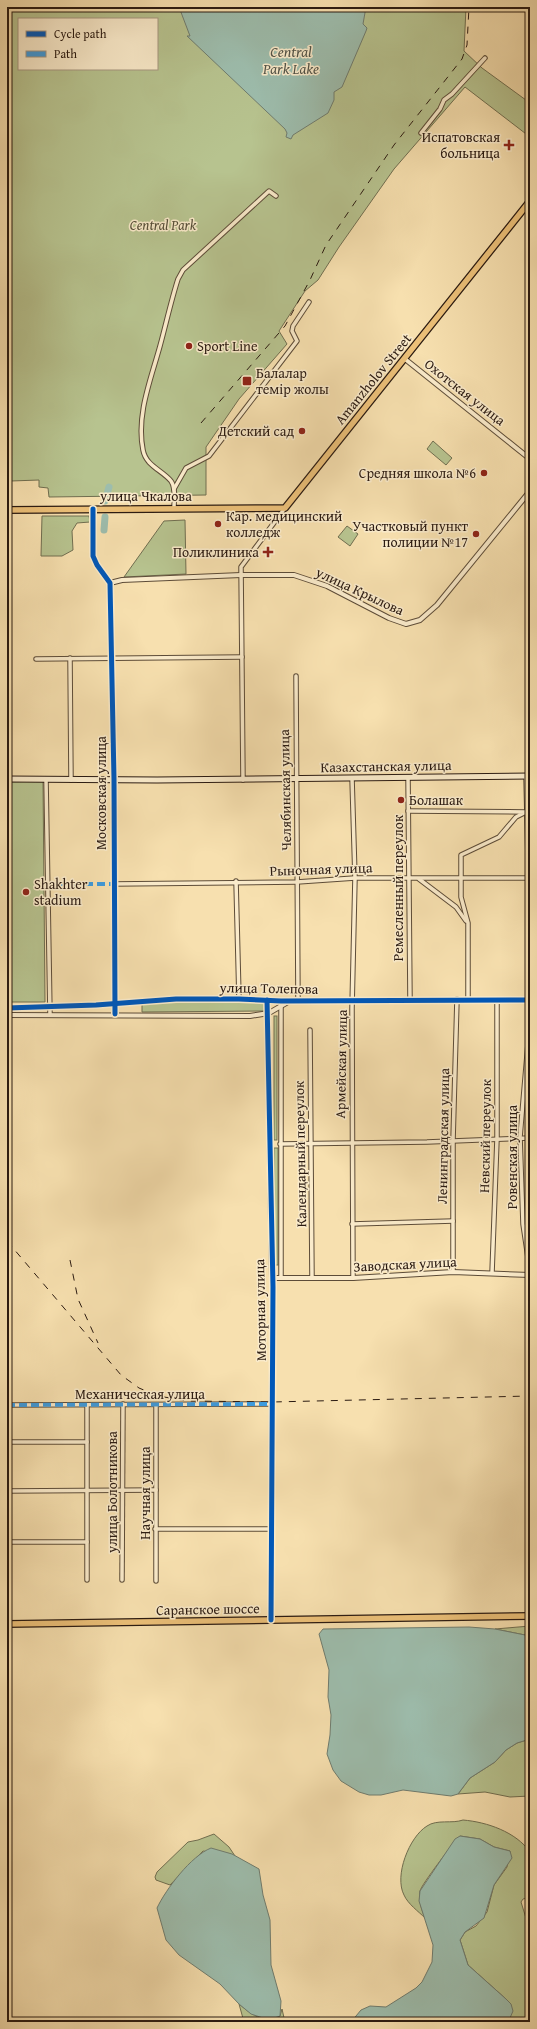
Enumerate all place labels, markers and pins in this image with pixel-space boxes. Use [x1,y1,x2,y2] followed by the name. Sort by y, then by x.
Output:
[422,127,500,163] place label: Испатовская больница
[503,139,515,151] marker: Испатовская больница
[197,336,258,356] place label: Sport Line
[184,341,194,351] marker: Sport Line
[256,363,329,399] place label: Балалар темір жолы
[241,375,253,387] marker: Балалар темір жолы
[217,421,294,441] place label: Детский сад
[297,426,307,436] marker: Детский сад
[359,463,476,483] place label: Средняя школа №6
[479,468,489,478] marker: Средняя школа №6
[226,506,342,542] place label: Кар. медицинский колледж
[353,516,468,552] place label: Участковый пункт полиции №17
[213,519,223,529] marker: Кар. медицинский колледж
[471,529,481,539] marker: Участковый пункт полиции №17
[173,542,259,562] place label: Поликлиника
[262,546,274,558] marker: Поликлиника
[409,790,464,810] place label: Болашак
[396,795,406,805] marker: Болашак
[34,874,88,910] place label: Shakhter stadium
[21,887,31,897] marker: Shakhter stadium

